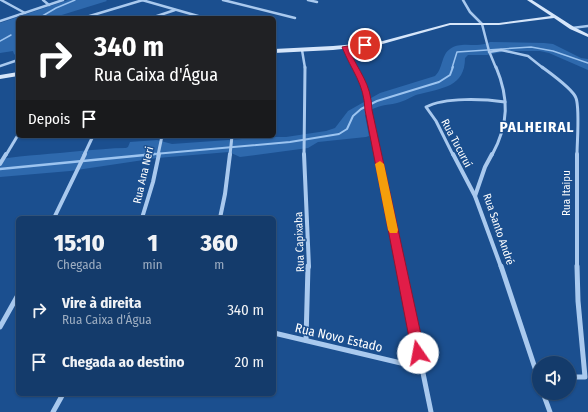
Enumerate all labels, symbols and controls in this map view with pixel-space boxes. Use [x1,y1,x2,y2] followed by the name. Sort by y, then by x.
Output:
[348,28,382,62] pin
[94,30,164,63] text: 340 m
[28,32,80,84] icon: right
[354,34,376,56] icon: arrive
[94,64,218,86] text: Rua Caixa d'Água
[78,108,100,130] icon: arrive
[28,110,70,128] text: Depois
[438,117,475,170] street label: Rua Tucuruí
[499,118,575,136] district label: PALHEIRAL
[131,145,156,205] street label: Rua Ana Neri
[560,170,573,216] street label: Rua Itaipu
[480,192,517,267] street label: Rua Santo André
[292,212,307,272] street label: Rua Capixaba
[54,229,105,257] text: 15:10
[147,229,158,257] text: 1
[201,229,238,257] text: 360
[57,257,102,272] text: Chegada
[143,257,163,272] text: min
[214,257,224,272] text: m
[62,294,141,312] text: Vire à direita
[28,299,50,321] icon: right
[227,301,264,319] text: 340 m
[62,312,152,327] text: Rua Caixa d'Água
[294,320,384,355] street label: Rua Novo Estado
[397,332,439,374] position arrow
[28,351,50,373] icon: arrive
[62,353,184,371] text: Chegada ao destino
[235,353,264,371] text: 20 m
[532,356,576,400] map controls
[532,356,576,400] button: sound

